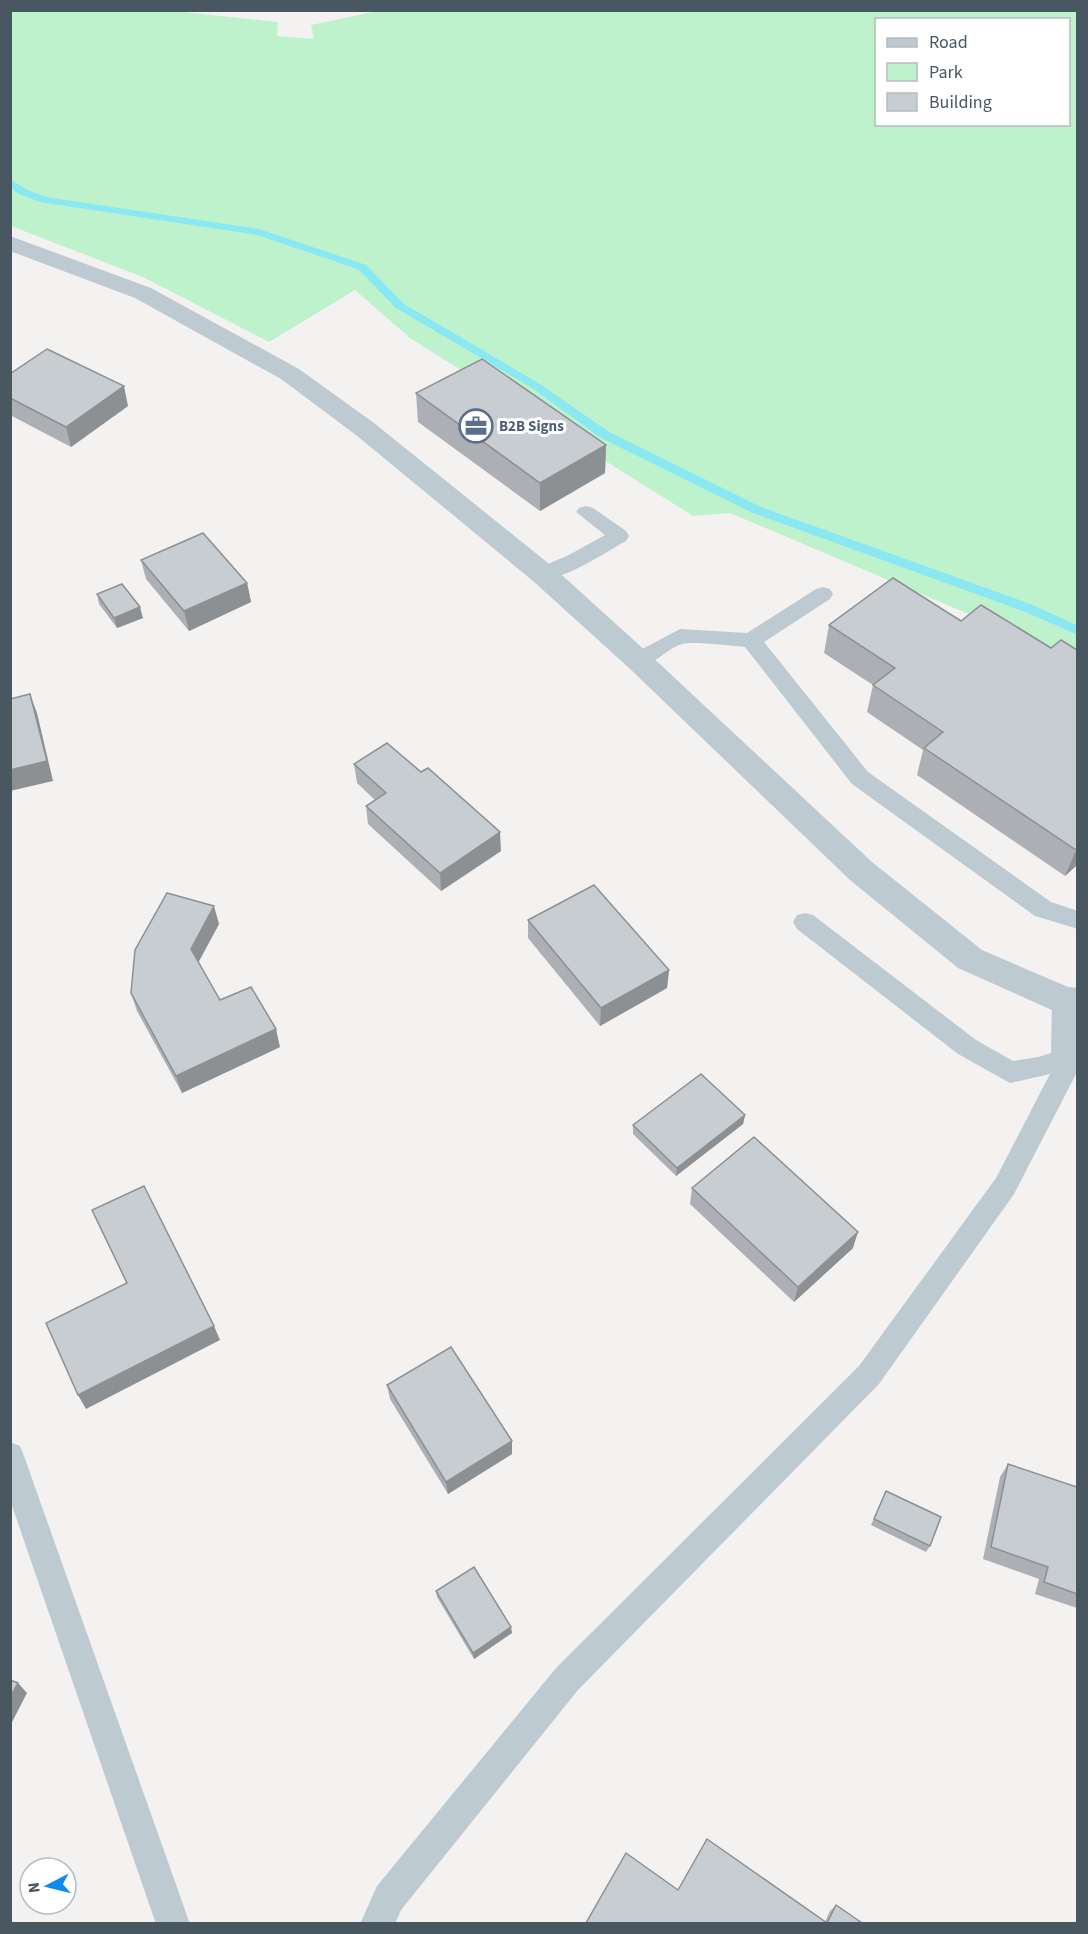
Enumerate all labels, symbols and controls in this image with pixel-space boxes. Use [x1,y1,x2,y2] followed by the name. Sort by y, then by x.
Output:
[875,18,1070,126] legend
[929,30,968,55] text: Road
[929,60,963,85] text: Park
[929,90,992,115] text: Building
[458,408,494,444] office icon: B2B Signs
[499,416,564,437] place label: B2B Signs
[18,1856,78,1916] north arrow
[23,1881,46,1894] text: N

